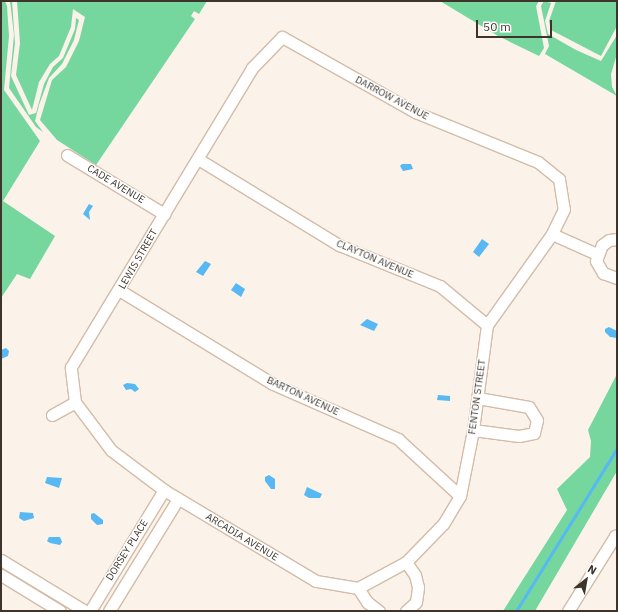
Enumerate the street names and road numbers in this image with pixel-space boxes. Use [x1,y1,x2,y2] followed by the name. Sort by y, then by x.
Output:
[353,74,431,122] street label: DARROW AVENUE
[85,162,147,206] street label: CADE AVENUE
[116,227,160,291] street label: LEWIS STREET
[335,237,415,281] street label: CLAYTON AVENUE
[466,359,488,435] street label: FENTON STREET
[265,374,341,418] street label: BARTON AVENUE
[204,511,280,563] street label: ARCADIA AVENUE
[104,517,150,583] street label: DORSEY PLACE

